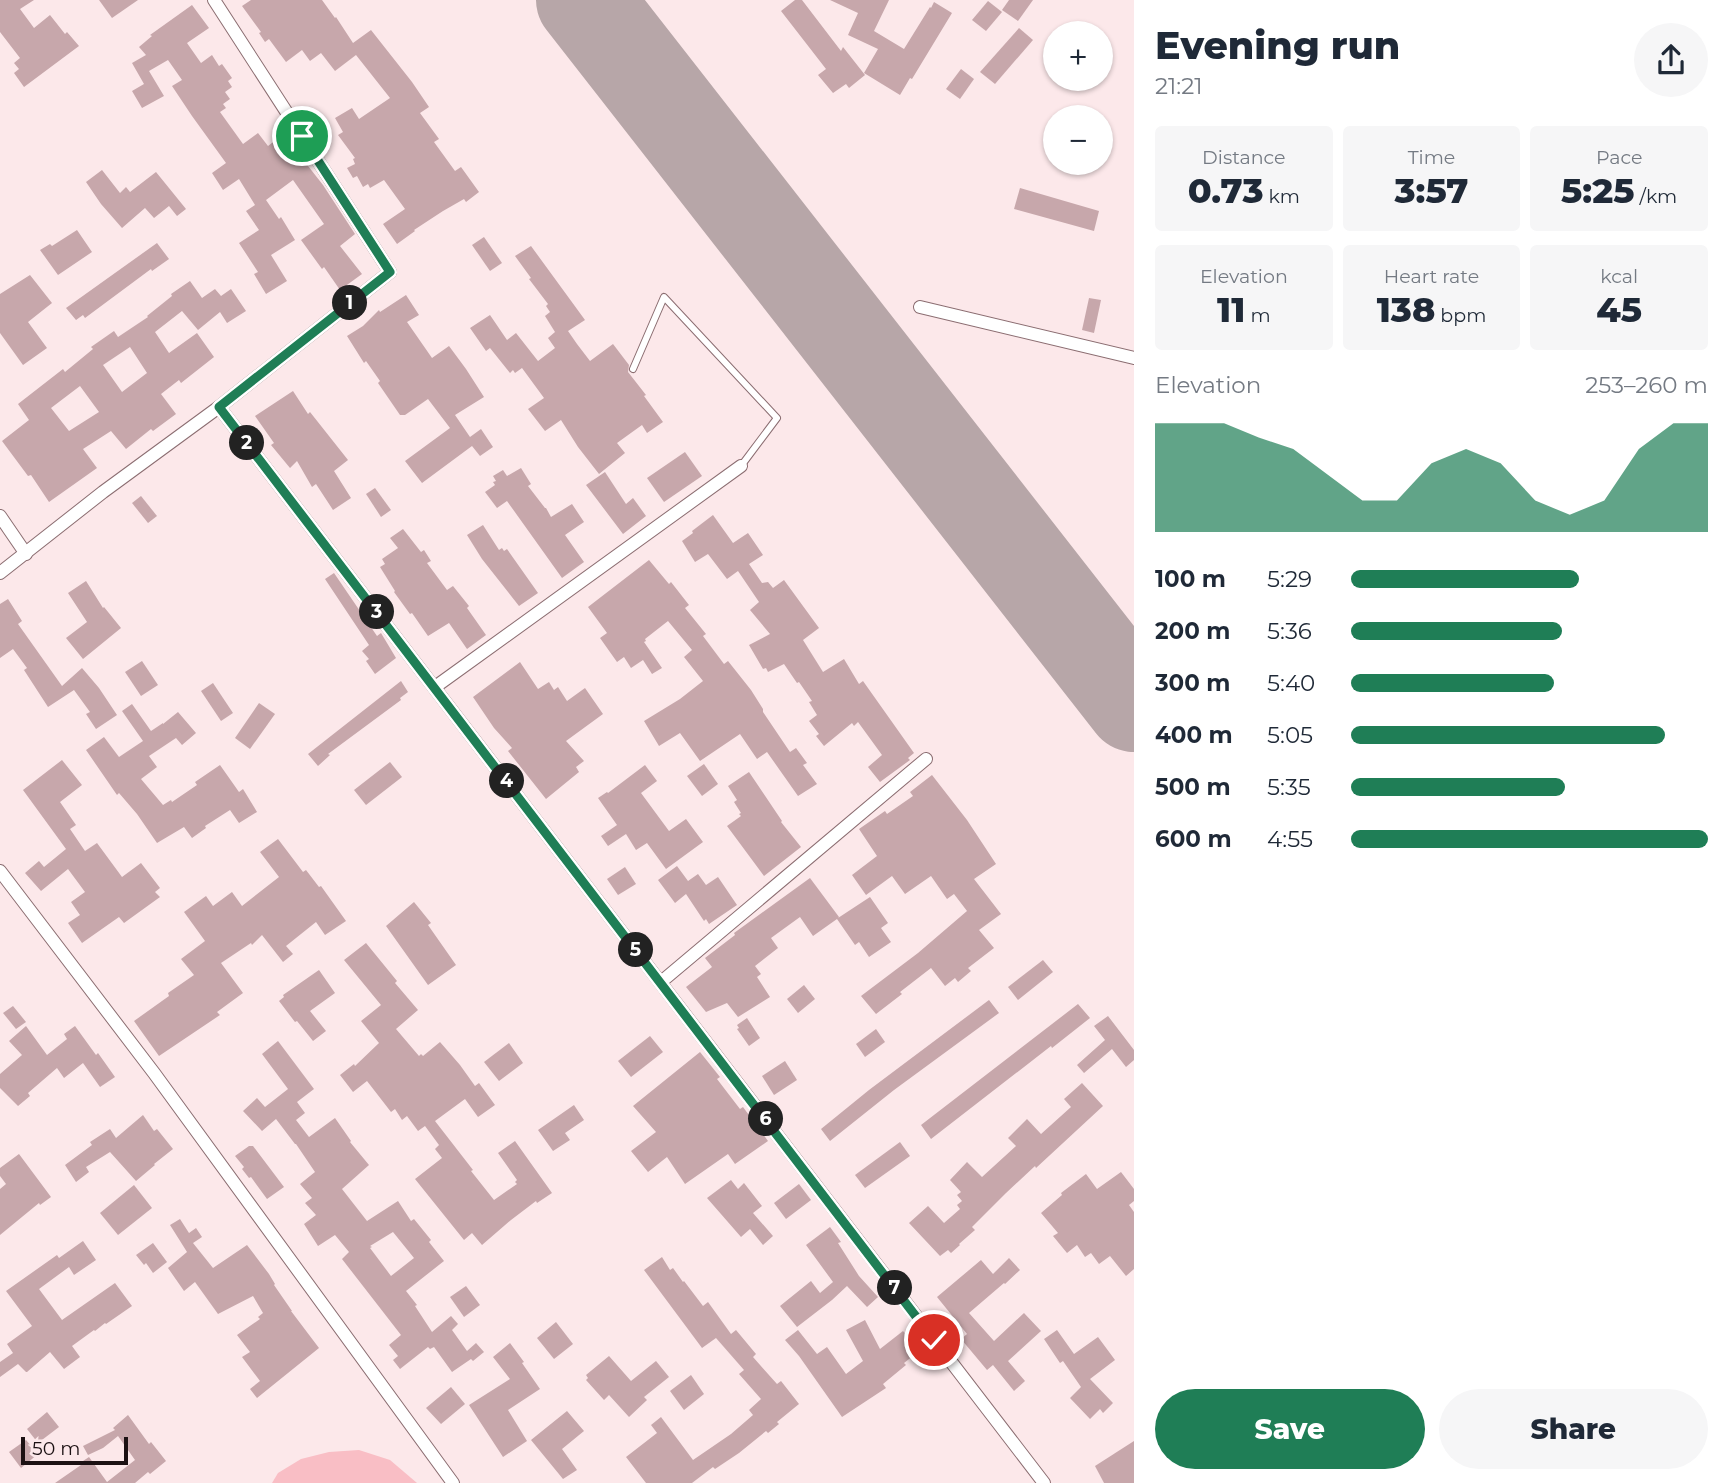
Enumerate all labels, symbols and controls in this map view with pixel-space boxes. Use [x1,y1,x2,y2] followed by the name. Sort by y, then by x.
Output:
[1043,21,1113,175] map controls
[1043,21,1113,91] button: +
[1155,22,1400,69] text: Evening run
[1634,23,1708,97] button: share
[1155,72,1203,100] text: 21:21
[1043,105,1113,175] button: −
[272,106,332,166] pin
[283,117,321,155] icon: arrive
[1202,146,1286,169] text: Distance
[1408,146,1455,169] text: Time
[1596,146,1642,169] text: Pace
[1188,169,1264,212] text: 0.73
[1394,169,1468,212] text: 3:57
[1561,169,1634,212] text: 5:25
[1264,185,1300,208] text: km
[1634,185,1677,208] text: /km
[1200,265,1288,288] text: Elevation
[1384,265,1479,288] text: Heart rate
[1600,265,1638,288] text: kcal
[332,286,368,320] pin: 1
[1217,288,1245,331] text: 11
[1377,288,1435,331] text: 138
[1596,288,1642,331] text: 45
[346,291,353,314] text: 1
[1245,304,1271,327] text: m
[1435,304,1486,327] text: bpm
[1155,371,1261,399] text: Elevation
[1585,371,1708,399] text: 253–260 m
[230,426,264,460] pin: 2
[241,431,252,454] text: 2
[1155,565,1226,593] text: 100 m
[1267,565,1312,593] text: 5:29
[360,594,394,630] pin: 3
[371,600,382,623] text: 3
[1155,617,1230,645] text: 200 m
[1267,617,1312,645] text: 5:36
[1155,669,1231,697] text: 300 m
[1267,669,1315,697] text: 5:40
[1155,721,1233,749] text: 400 m
[1267,721,1313,749] text: 5:05
[490,764,524,798] pin: 4
[500,769,513,792] text: 4
[1155,773,1231,801] text: 500 m
[1267,773,1311,801] text: 5:35
[1155,825,1232,853] text: 600 m
[1267,825,1313,853] text: 4:55
[618,932,654,968] pin: 5
[630,938,641,961] text: 5
[748,1102,784,1136] pin: 6
[759,1107,772,1130] text: 6
[878,1270,912,1306] pin: 7
[889,1276,900,1299] text: 7
[904,1310,964,1370] pin
[915,1321,953,1359] icon: check
[1155,1389,1425,1469] button: Save
[1439,1389,1708,1469] button: Share
[21,1434,128,1466] scale bar
[32,1437,80,1460] text: 50 m

